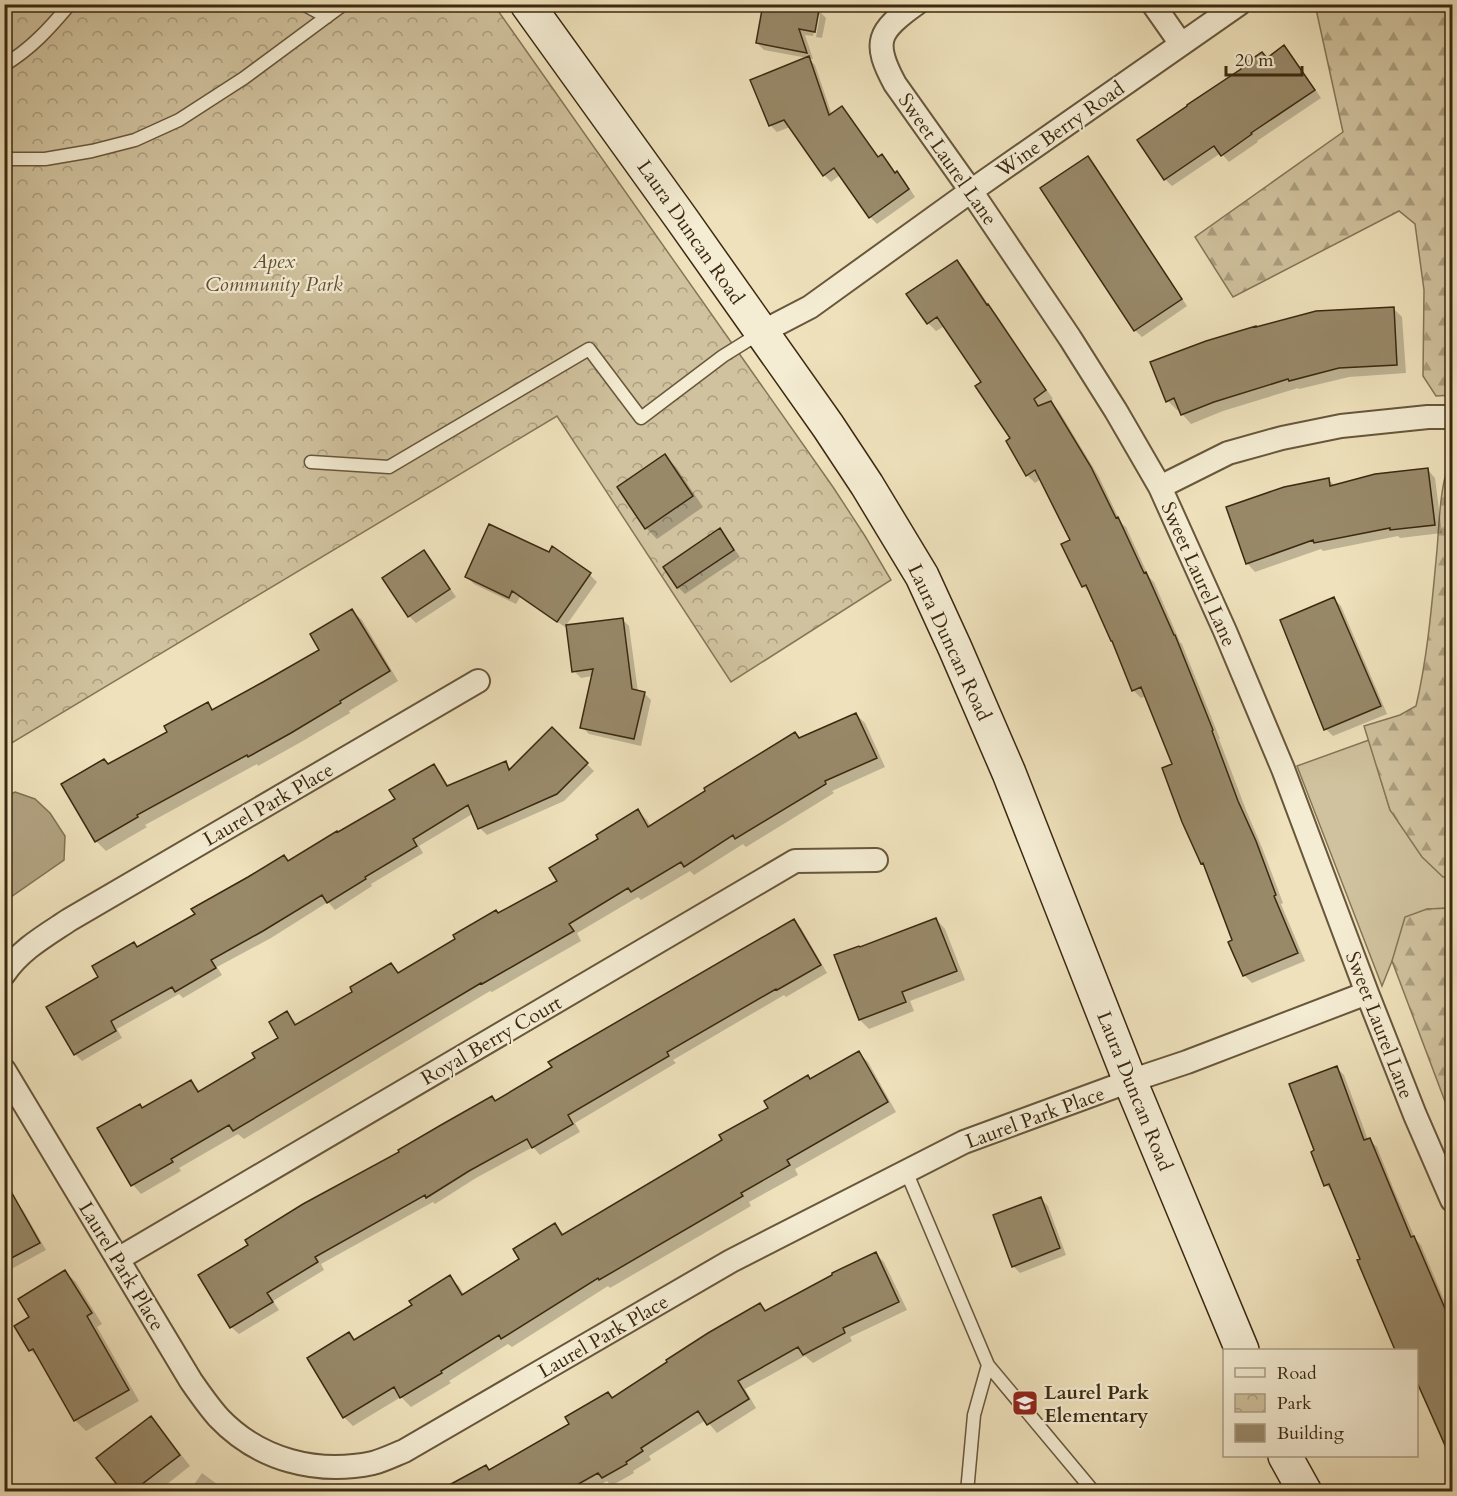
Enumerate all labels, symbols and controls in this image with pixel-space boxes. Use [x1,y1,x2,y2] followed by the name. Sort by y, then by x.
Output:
[1226,39,1302,77] scale bar
[1235,48,1274,73] text: 20 m
[990,75,1130,184] street label: Wine Berry Road
[892,88,1003,231] street label: Sweet Laurel Lane
[631,155,751,310] street label: Laura Duncan Road
[205,248,343,298] park label: Apex Community Park
[1155,498,1243,651] street label: Sweet Laurel Lane
[901,559,998,725] street label: Laura Duncan Road
[198,756,338,853] street label: Laurel Park Place
[1339,948,1420,1103] street label: Sweet Laurel Lane
[416,989,567,1092] street label: Royal Berry Court
[1090,1007,1179,1175] street label: Laura Duncan Road
[962,1080,1108,1155] street label: Laurel Park Place
[72,1197,171,1336] street label: Laurel Park Place
[533,1288,673,1385] street label: Laurel Park Place
[1223,1349,1418,1457] legend
[1277,1361,1317,1386] text: Road
[1044,1379,1150,1429] place label: Laurel Park Elementary
[1010,1388,1040,1418] school or university icon: Laurel Park Elementary
[1277,1391,1312,1416] text: Park
[1277,1421,1345,1446] text: Building

